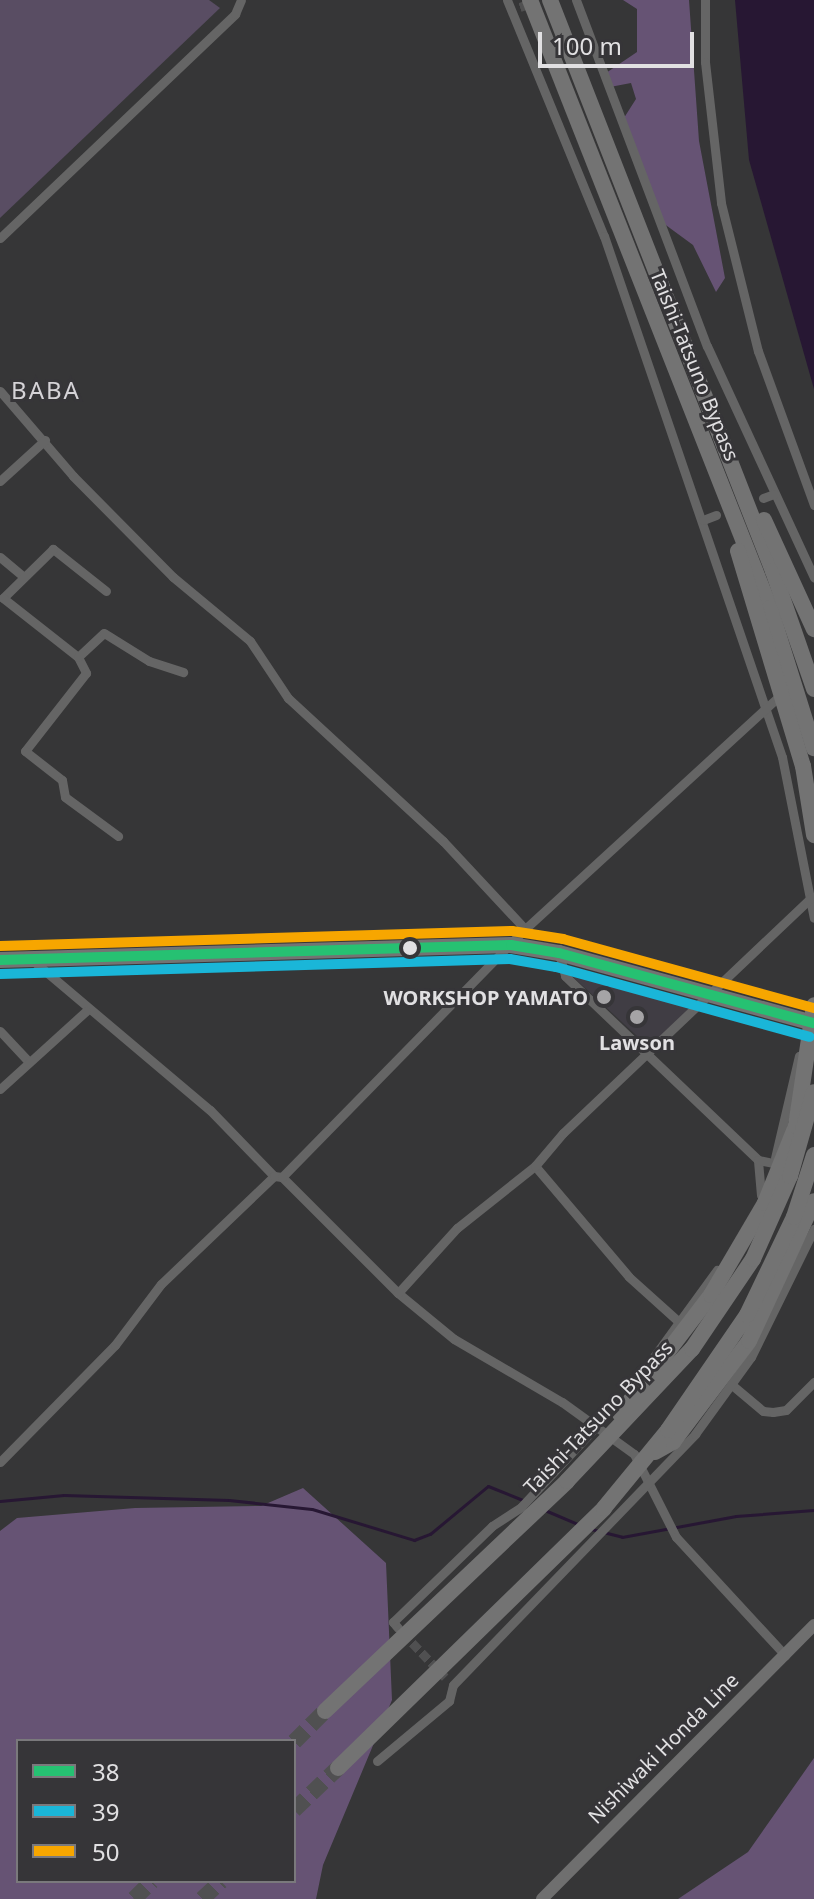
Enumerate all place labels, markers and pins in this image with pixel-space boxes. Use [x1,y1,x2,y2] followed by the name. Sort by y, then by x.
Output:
[402,940,418,956] unlabelled marker
[383,985,588,1009] place label: WORKSHOP YAMATO
[595,988,613,1006] marker: WORKSHOP YAMATO
[628,1008,646,1026] marker: Lawson
[599,1030,675,1054] place label: Lawson

